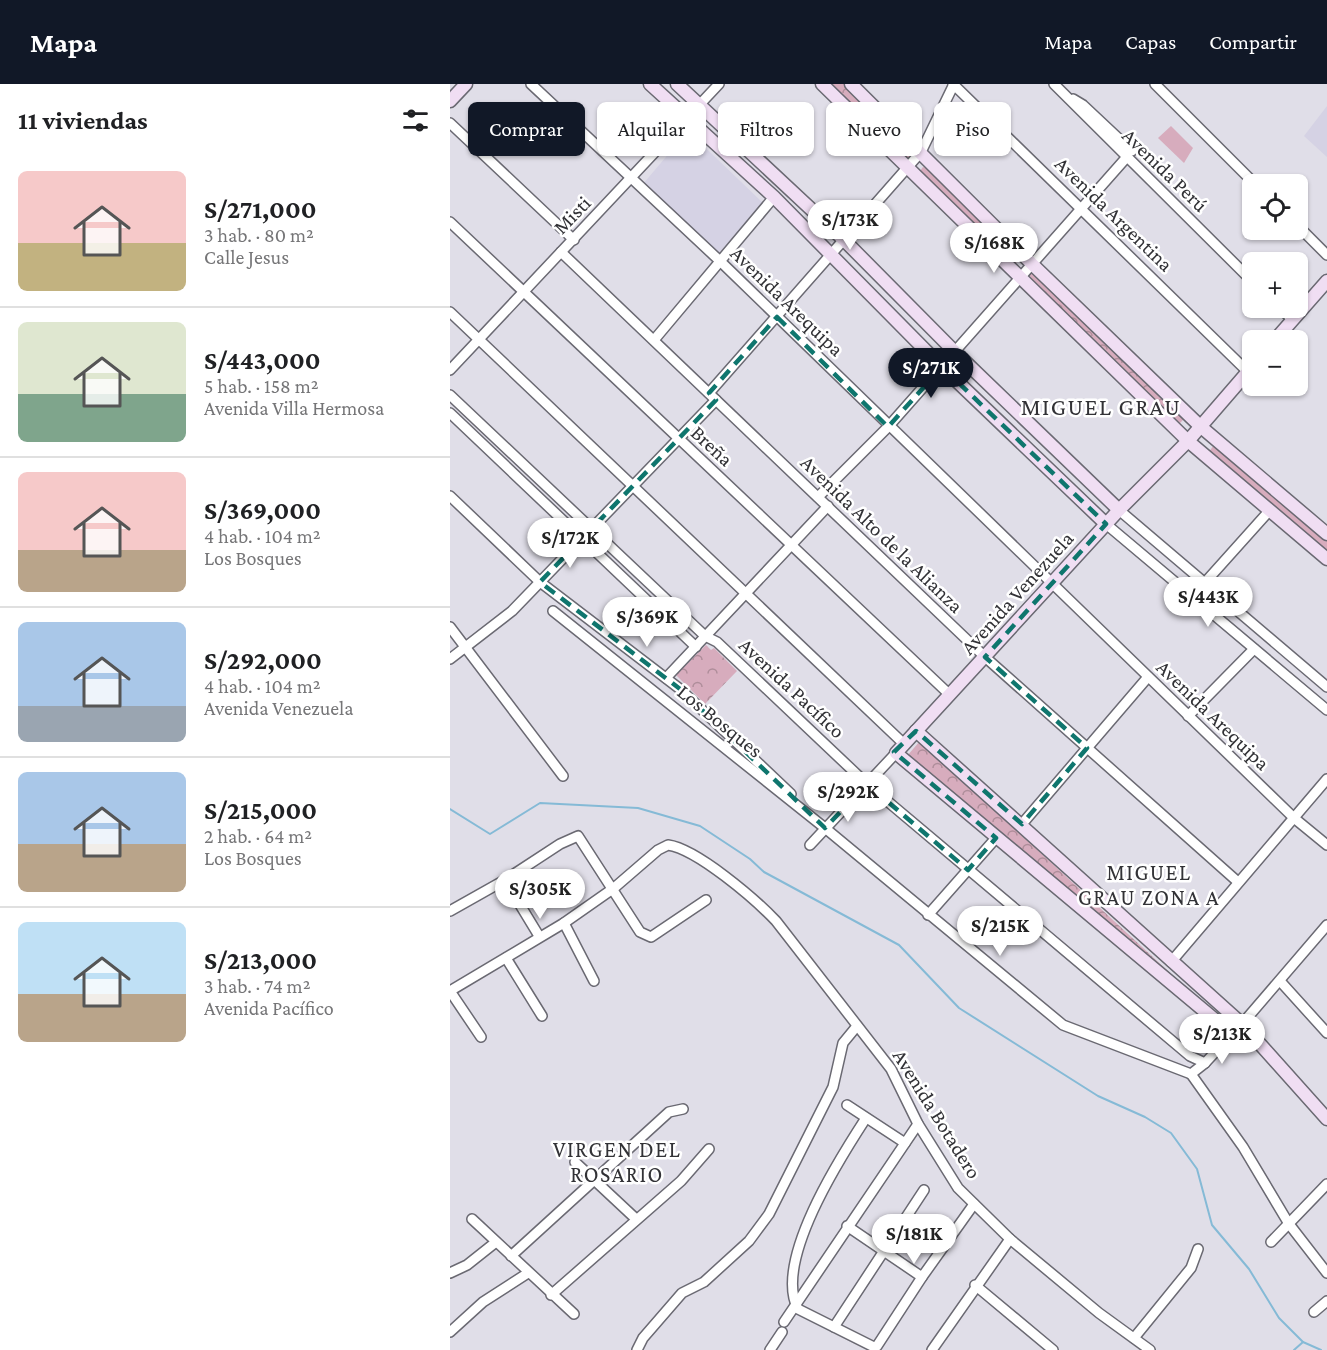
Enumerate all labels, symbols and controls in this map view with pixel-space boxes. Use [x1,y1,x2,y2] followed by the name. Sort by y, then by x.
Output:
[30,27,97,58] text: Mapa
[1044,30,1092,54] text: Mapa
[1125,30,1176,54] text: Capas
[1209,30,1297,54] text: Compartir
[468,102,585,156] chip: Comprar
[597,102,706,156] chip: Alquilar
[718,102,814,156] chip: Filtros
[826,102,922,156] chip: Nuevo
[934,102,1011,156] chip: Piso
[399,104,432,137] icon: filters
[18,106,148,135] text: 11 viviendas
[1117,123,1213,217] street label: Avenida Perú
[1050,152,1178,277] street label: Avenida Argentina
[1242,174,1308,396] map controls
[1242,174,1308,240] button: locate
[548,191,596,239] street label: Misti
[66,195,138,267] icon: home
[204,195,316,224] text: S/271,000
[801,200,899,251] pin: S/173K
[822,208,878,230] text: S/173K
[945,223,1043,274] pin: S/168K
[204,224,314,246] text: 3 hab. · 80 m²
[964,231,1024,253] text: S/168K
[725,241,849,361] street label: Avenida Arequipa
[204,246,289,268] text: Calle Jesus
[1242,252,1308,318] button: +
[1242,330,1308,396] button: −
[66,346,138,418] icon: home
[204,346,321,375] text: S/443,000
[882,348,980,399] pin: S/271K
[902,356,960,378] text: S/271K
[204,375,319,397] text: 5 hab. · 158 m²
[1021,393,1181,420] district label: MIGUEL GRAU
[204,397,384,419] text: Avenida Villa Hermosa
[686,421,738,472] street label: Breña
[796,450,968,618] street label: Avenida Alto de la Alianza
[66,496,138,568] icon: home
[204,496,321,525] text: S/369,000
[521,518,619,569] pin: S/172K
[204,525,321,547] text: 4 hab. · 104 m²
[541,526,599,548] text: S/172K
[956,526,1079,659] street label: Avenida Venezuela
[204,547,302,569] text: Los Bosques
[1159,577,1257,628] pin: S/443K
[1178,585,1238,607] text: S/443K
[598,597,696,648] pin: S/369K
[616,605,678,627] text: S/369K
[734,633,850,743] street label: Avenida Pacífico
[66,646,138,718] icon: home
[204,646,322,675] text: S/292,000
[1151,655,1275,775] street label: Avenida Arequipa
[204,675,321,697] text: 4 hab. · 104 m²
[673,679,767,763] street label: Los Bosques
[204,697,354,719] text: Avenida Venezuela
[799,772,897,823] pin: S/292K
[817,780,879,802] text: S/292K
[66,796,138,868] icon: home
[204,796,317,825] text: S/215,000
[204,825,312,847] text: 2 hab. · 64 m²
[204,847,302,869] text: Los Bosques
[1078,860,1220,910] district label: MIGUEL GRAU ZONA A
[491,869,589,920] pin: S/305K
[509,877,571,899] text: S/305K
[951,906,1049,957] pin: S/215K
[971,914,1029,936] text: S/215K
[66,946,138,1018] icon: home
[204,946,317,975] text: S/213,000
[204,975,311,997] text: 3 hab. · 74 m²
[204,997,334,1019] text: Avenida Pacífico
[1173,1014,1271,1065] pin: S/213K
[1193,1022,1251,1044] text: S/213K
[888,1045,986,1183] street label: Avenida Botadero
[553,1137,681,1187] district label: VIRGEN DEL ROSARIO
[865,1214,963,1265] pin: S/181K
[886,1222,942,1244] text: S/181K

